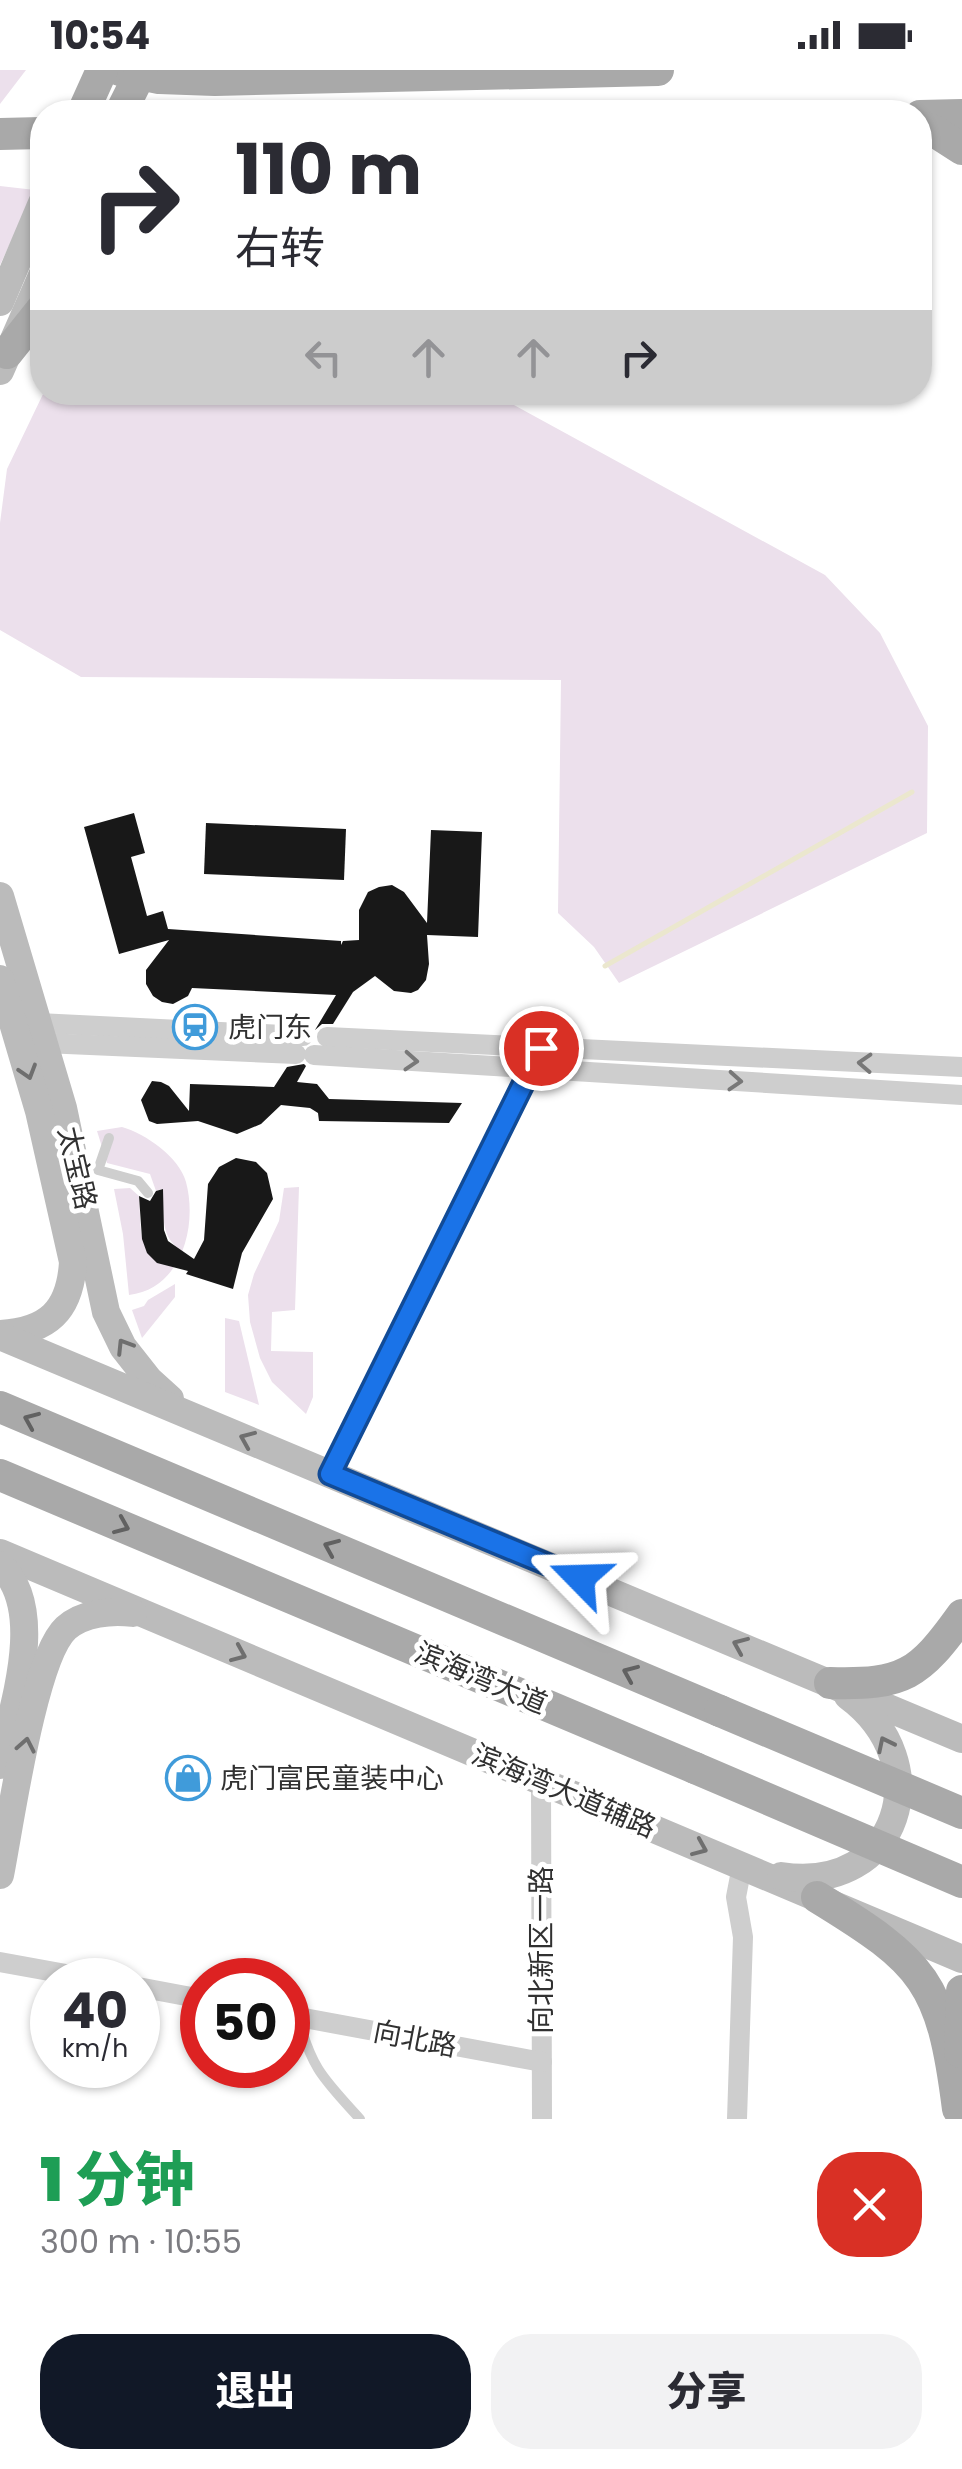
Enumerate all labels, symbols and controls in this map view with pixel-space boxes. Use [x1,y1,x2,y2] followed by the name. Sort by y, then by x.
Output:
[50,9,150,62] text: 10:54
[235,120,422,219] text: 110 m
[70,140,200,270] icon: right
[235,217,325,280] text: 右转
[296,330,351,385] icon: left
[401,330,456,385] icon: ahead
[506,330,561,385] icon: ahead
[611,330,666,385] icon: right
[172,1004,218,1050] station icon: 虎门东
[499,1006,584,1091] pin
[228,1008,312,1047] place label: 虎门东
[514,1021,569,1076] icon: arrive
[403,1050,419,1071] one-way arrow
[856,1052,872,1073] one-way arrow
[16,1063,37,1080] one-way arrow
[728,1070,744,1091] one-way arrow
[49,1123,105,1213] street label: 太宝路
[117,1339,136,1357] one-way arrow
[23,1412,41,1432] one-way arrow
[239,1431,256,1451] one-way arrow
[112,1514,130,1534] one-way arrow
[528,1526,632,1630] position arrow
[323,1538,340,1558] one-way arrow
[409,1633,553,1723] street label: 滨海湾大道
[732,1637,750,1657] one-way arrow
[229,1642,247,1662] one-way arrow
[622,1665,640,1685] one-way arrow
[466,1735,662,1847] street label: 滨海湾大道辅路
[878,1736,898,1754] one-way arrow
[15,1737,36,1754] one-way arrow
[165,1755,211,1801] shop icon: 虎门富民童装中心
[220,1759,444,1798] place label: 虎门富民童装中心
[690,1836,708,1856] one-way arrow
[522,1866,561,2034] street label: 向北新区一路
[180,1958,310,2088] speed limit sign: 50
[62,1975,128,2046] text: 40
[370,2012,460,2066] street label: 向北路
[62,2031,128,2066] text: km/h
[40,2138,195,2222] text: 1 分钟
[817,2152,922,2257] button: close
[40,2219,242,2264] text: 300 m · 10:55
[40,2334,471,2449] button: 退出
[491,2334,922,2449] button: 分享

